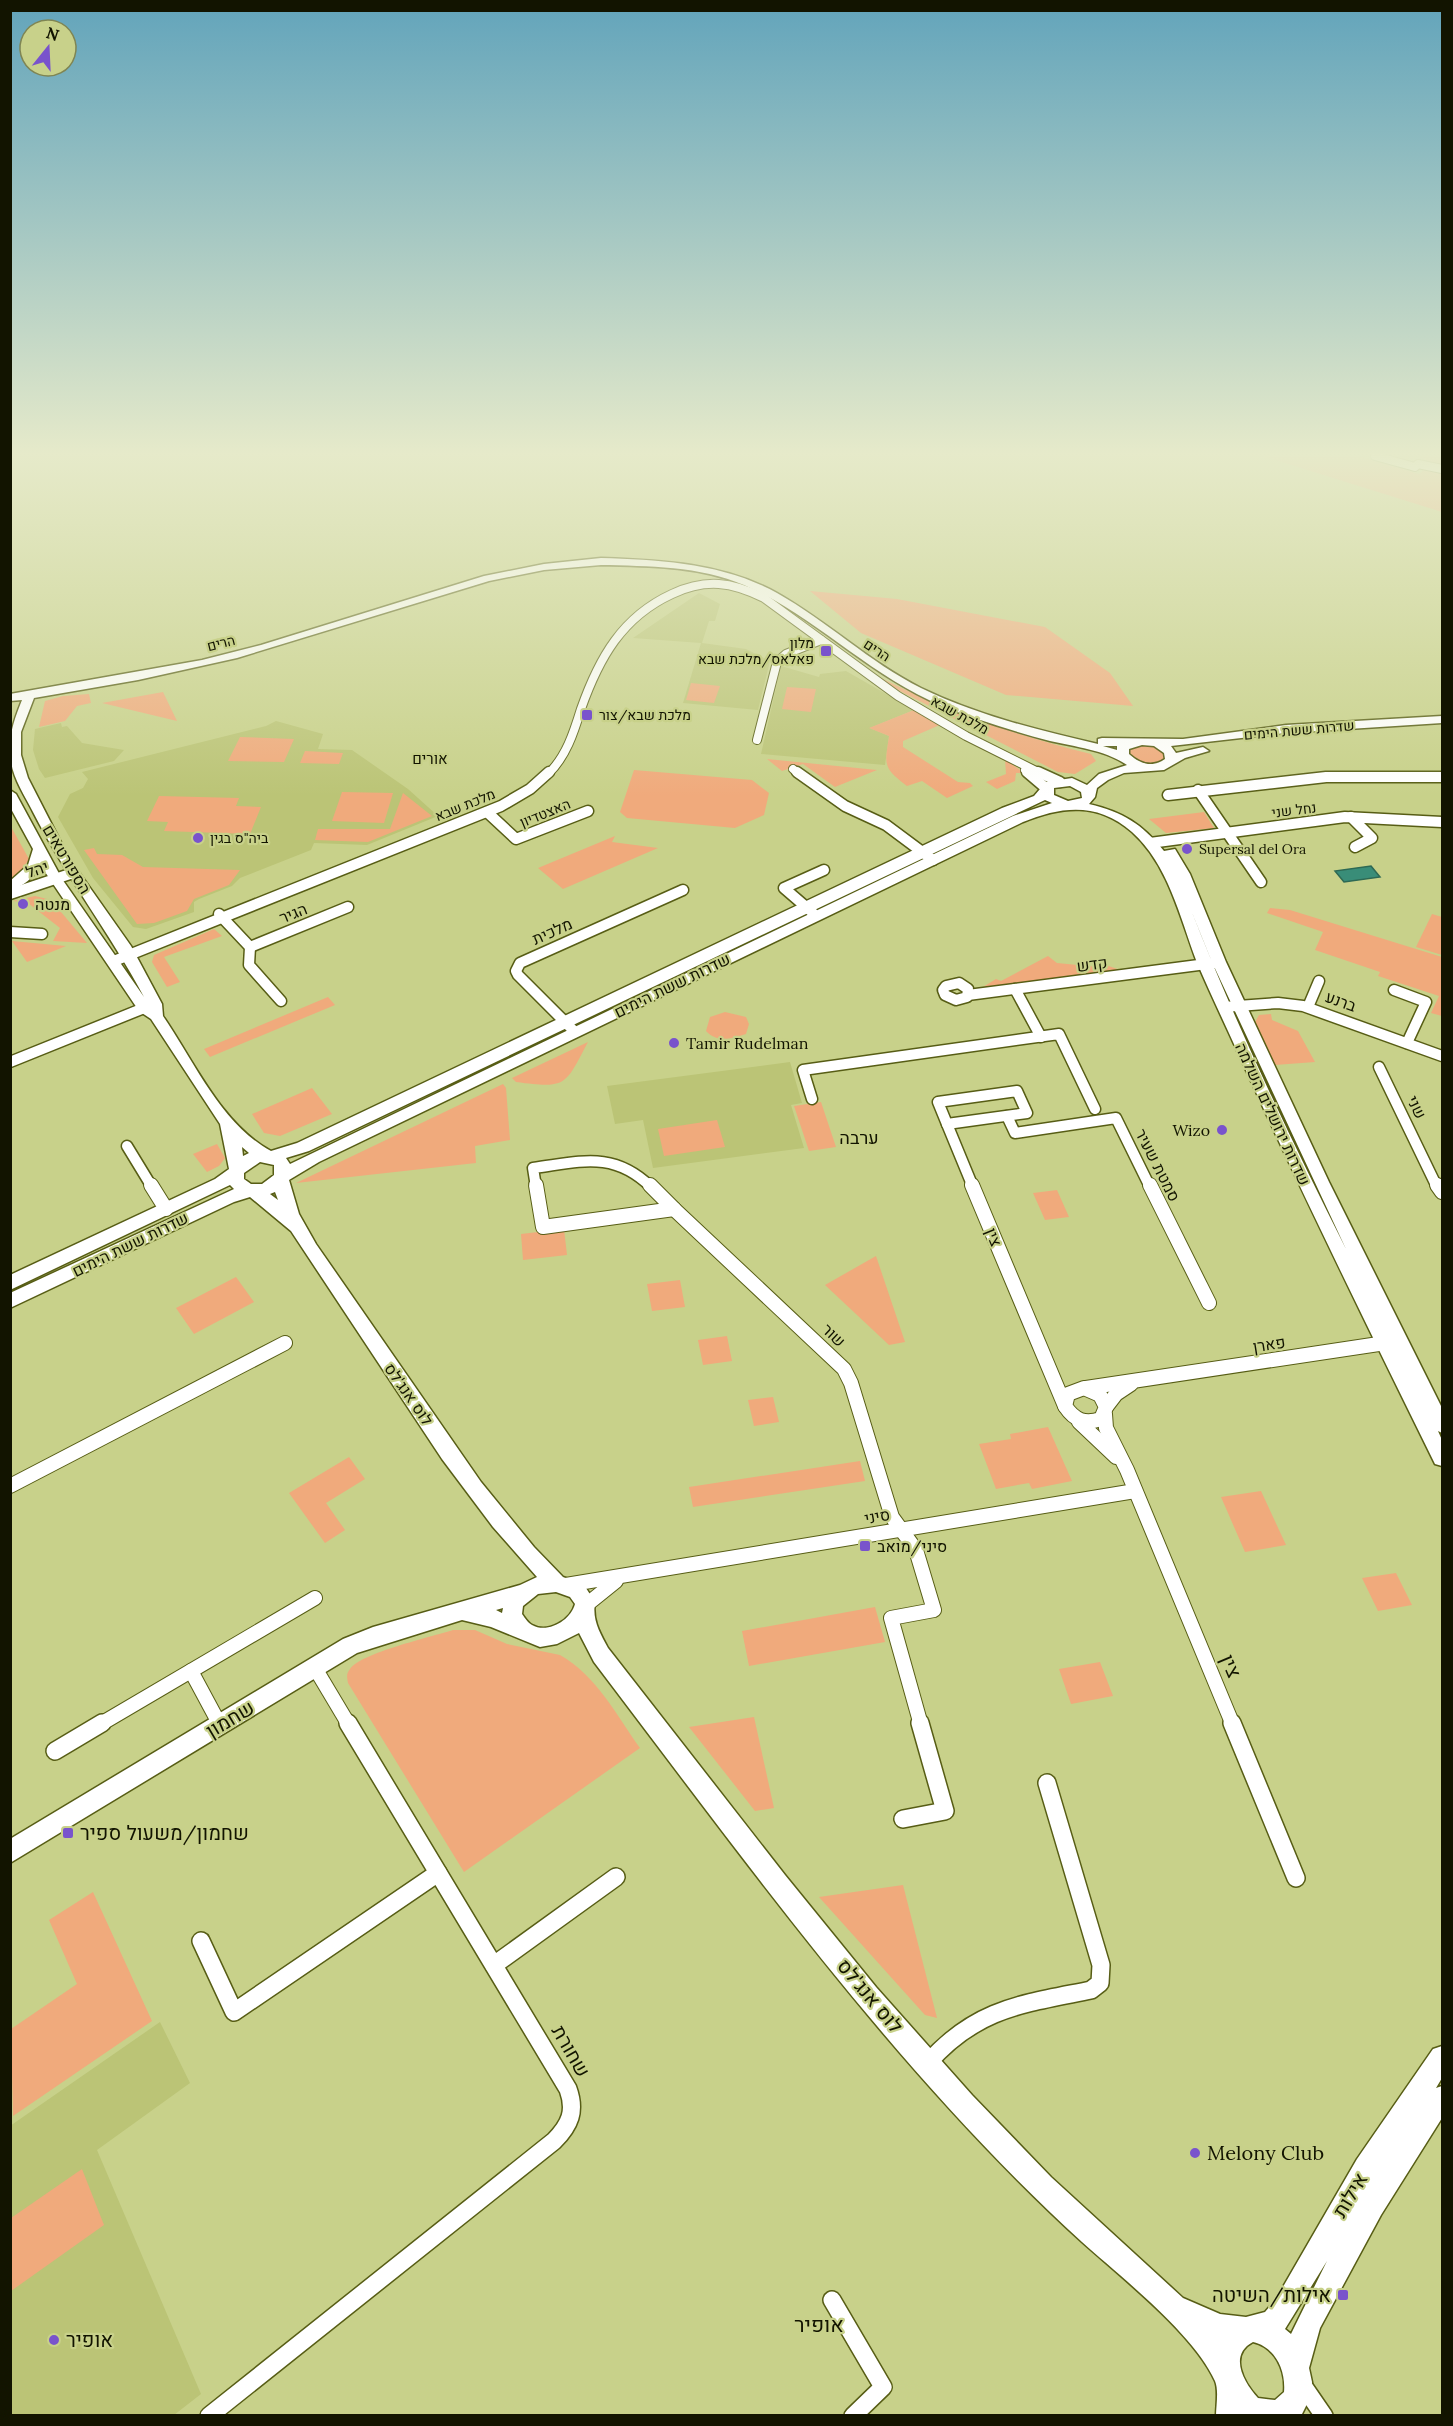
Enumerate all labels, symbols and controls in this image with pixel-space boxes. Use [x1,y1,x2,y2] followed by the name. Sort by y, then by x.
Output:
[18,18,78,78] north arrow
[44,22,62,45] text: N
[205,631,237,655] street label: הרים
[698,634,814,668] place label: מלון פאלאס/מלכת שבא
[860,635,894,665] street label: הרים
[819,644,833,658] marker: מלון פאלאס/מלכת שבא
[928,692,992,738] street label: מלכת שבא
[599,706,691,724] place label: מלכת שבא/צור
[580,708,594,722] marker: מלכת שבא/צור
[1243,716,1355,744] street label: שדרות ששת הימים
[412,749,448,768] district label: אורים
[432,785,498,825] street label: מלכת שבא
[517,795,573,831] street label: האצטדיון
[1271,798,1317,822] street label: נחל שני
[39,821,95,897] street label: הספורטאים
[210,829,269,847] place label: ביה"ס בגין
[191,831,205,845] marker: ביה"ס בגין
[1199,840,1306,858] place label: Supersal del Ora
[1180,842,1194,856] marker: Supersal del Ora
[23,856,51,882] street label: יהל
[35,894,70,914] place label: מנטה
[16,897,30,911] marker: מנטה
[276,898,310,928] street label: הגיר
[529,913,575,949] street label: מלכית
[611,948,733,1022] street label: שדרות ששת הימים
[1075,952,1109,976] street label: קדש
[1323,986,1360,1016] street label: ברנע
[686,1033,809,1053] place label: Tamir Rudelman
[667,1036,681,1050] marker: Tamir Rudelman
[1231,1039,1315,1189] street label: שדרות ירושלים השלמה
[1403,1092,1431,1122] street label: שני
[1172,1120,1210,1140] place label: Wizo
[1215,1123,1229,1137] marker: Wizo
[1131,1125,1185,1205] street label: סמטת שעיר
[839,1126,879,1149] district label: ערבה
[69,1207,191,1281] street label: שדרות ששת הימים
[981,1225,1007,1249] street label: צין
[818,1319,850,1351] street label: שור
[1251,1332,1287,1356] street label: פארן
[380,1359,438,1429] street label: לוס אנג'לס
[863,1504,891,1528] street label: סיני
[877,1536,947,1557] place label: סיני/מואב
[858,1539,872,1553] marker: סיני/מואב
[1216,1650,1247,1681] street label: צין
[201,1694,259,1743] street label: שחמון
[80,1820,249,1846] place label: שחמון/משעול ספיר
[61,1826,75,1840] marker: שחמון/משעול ספיר
[832,1953,909,2038] street label: לוס אנג'לס
[547,2020,596,2081] street label: שחורת
[1207,2140,1324,2165] place label: Melony Club
[1188,2146,1202,2160] marker: Melony Club
[1327,2168,1373,2222] street label: אילות
[1212,2282,1331,2308] place label: אילות/השיטה
[1336,2288,1350,2302] marker: אילות/השיטה
[794,2311,844,2338] district label: אופיר
[66,2327,113,2352] place label: אופיר
[47,2333,61,2347] marker: אופיר

